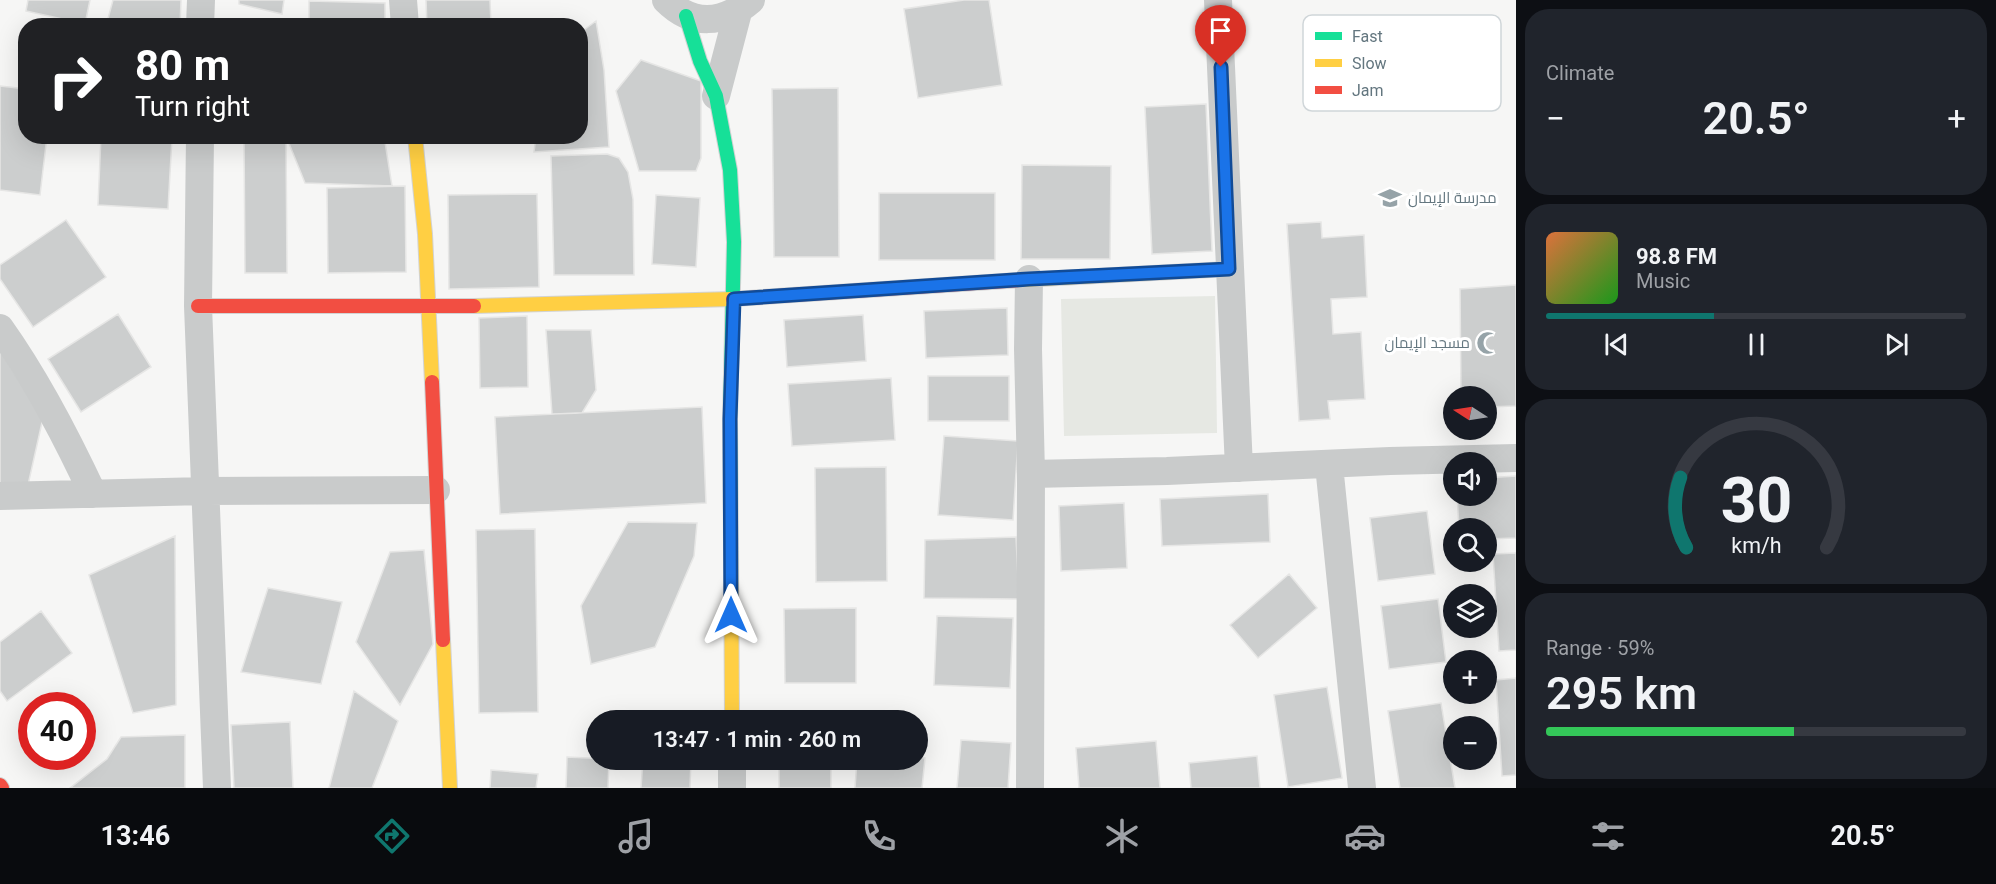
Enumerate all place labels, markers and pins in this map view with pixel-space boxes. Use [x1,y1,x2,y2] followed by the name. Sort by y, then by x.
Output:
[1195,5,1246,67] pin
[1377,185,1403,211] school or university icon: مدرسة الإيمان
[1408,189,1497,208] place label: مدرسة الإيمان
[1475,330,1501,356] mosque icon: مسجد الإيمان
[1384,334,1470,353] place label: مسجد الإيمان

